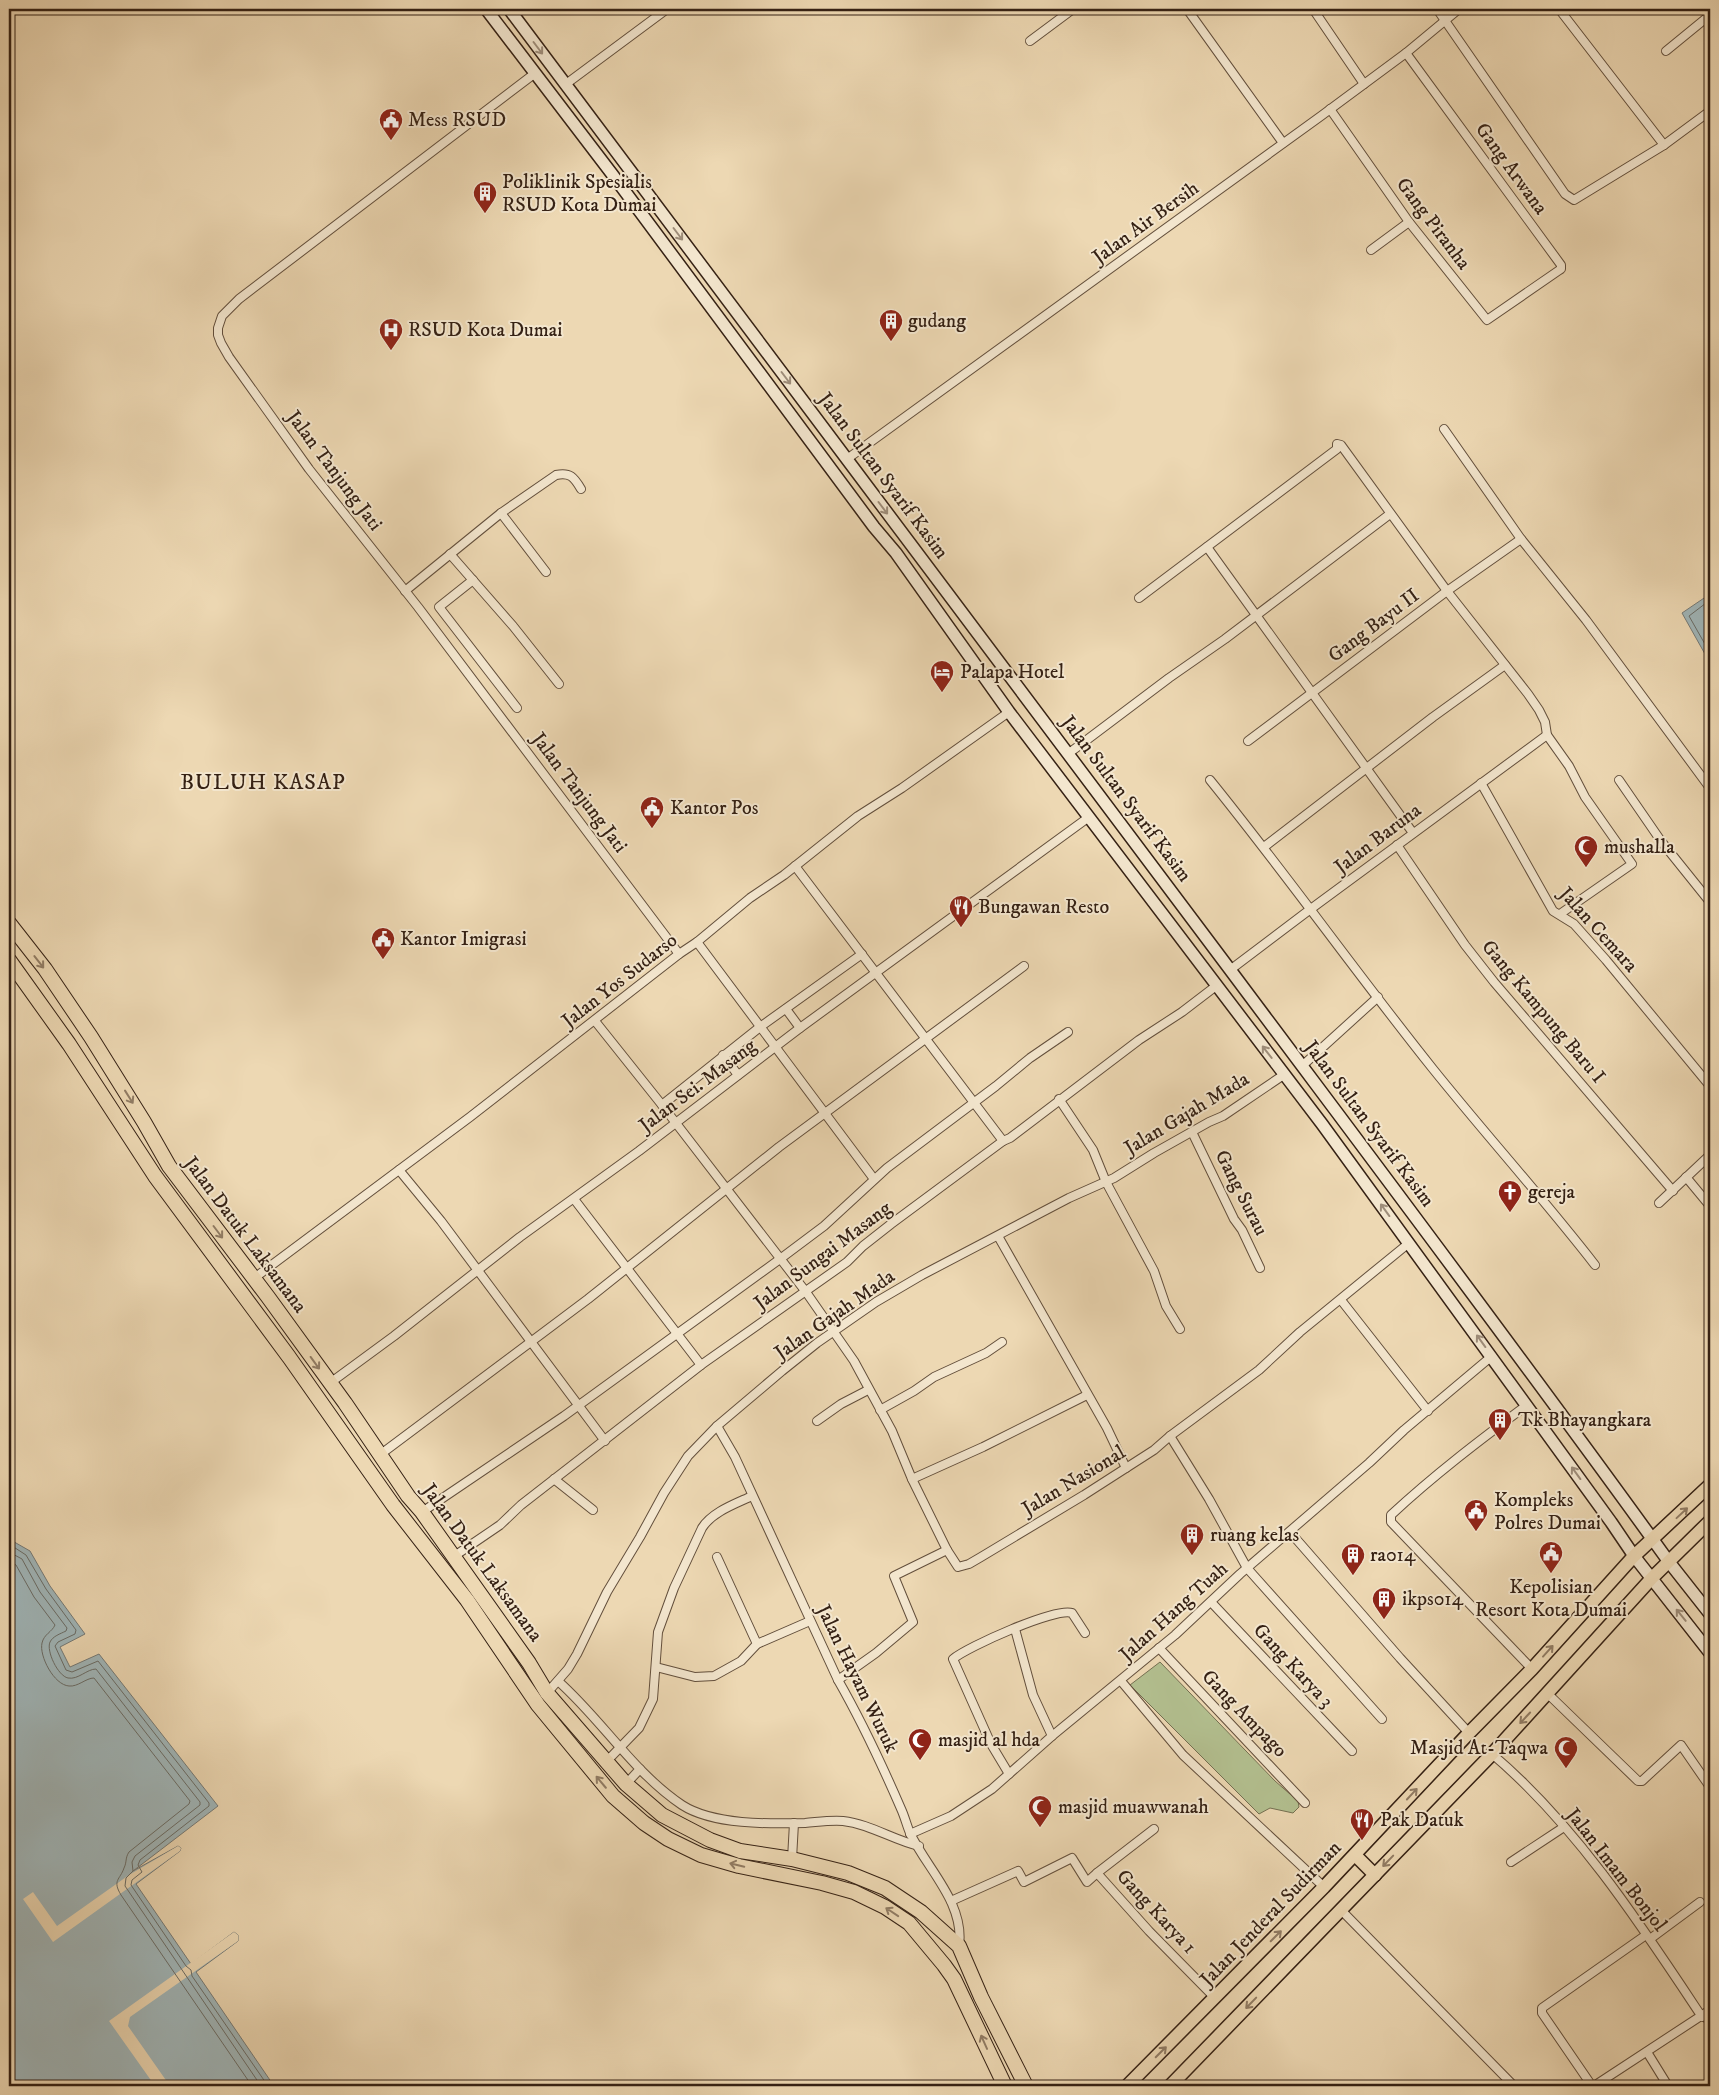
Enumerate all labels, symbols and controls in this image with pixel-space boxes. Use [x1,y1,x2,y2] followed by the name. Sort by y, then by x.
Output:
[533,41,543,55] one-way arrow
[378,107,404,141] public building icon: Mess RSUD
[408,108,506,133] place label: Mess RSUD
[1469,118,1553,220] street label: Gang Arwana
[502,170,656,218] place label: Poliklinik Spesialis RSUD Kota Dumai
[1390,173,1476,275] street label: Gang Piranha
[1086,176,1205,271] street label: Jalan Air Bersih
[472,180,498,214] building icon: Poliklinik Spesialis RSUD Kota Dumai
[672,227,683,240] one-way arrow
[878,308,904,342] building icon: gudang
[908,309,966,334] place label: gudang
[378,317,404,351] hospital icon: RSUD Kota Dumai
[408,318,562,343] place label: RSUD Kota Dumai
[781,371,791,385] one-way arrow
[811,386,954,564] street label: Jalan Sultan Syarif Kasim
[279,404,387,536] street label: Jalan Tanjung Jati
[878,501,889,514] one-way arrow
[1323,584,1425,668] street label: Gang Bayu II
[929,659,955,693] hotel icon: Palapa Hotel
[960,660,1064,685] place label: Palapa Hotel
[1054,709,1197,887] street label: Jalan Sultan Syarif Kasim
[524,726,632,858] street label: Jalan Tanjung Jati
[180,769,346,796] district label: BULUH KASAP
[639,795,665,829] public building icon: Kantor Pos
[670,796,759,821] place label: Kantor Pos
[1328,798,1427,881] street label: Jalan Baruna
[1573,834,1599,868] mosque icon: mushalla
[1604,835,1675,860] place label: mushalla
[1552,881,1643,978] street label: Jalan Cemara
[948,894,974,928] restaurant icon: Bungawan Resto
[978,895,1109,920] place label: Bungawan Resto
[370,926,396,960] public building icon: Kantor Imigrasi
[400,927,527,952] place label: Kantor Imigrasi
[556,928,683,1035] street label: Jalan Yos Sudarso
[1476,935,1610,1089] street label: Gang Kampung Baru I
[33,955,44,968] one-way arrow
[633,1034,762,1139] street label: Jalan Sei. Masang
[1297,1034,1440,1212] street label: Jalan Sultan Syarif Kasim
[1262,1045,1272,1059] one-way arrow
[1118,1067,1254,1162] street label: Jalan Gajah Mada
[124,1089,134,1103] one-way arrow
[1209,1146,1273,1240] street label: Gang Surau
[177,1150,312,1319] street label: Jalan Datuk Laksamana
[1497,1179,1523,1213] church icon: gereja
[1528,1180,1576,1205] place label: gereja
[748,1196,897,1317] street label: Jalan Sungai Masang
[1380,1203,1390,1217] one-way arrow
[213,1225,223,1239] one-way arrow
[768,1264,900,1367] street label: Jalan Gajah Mada
[1476,1334,1486,1348] one-way arrow
[310,1355,320,1369] one-way arrow
[1487,1407,1513,1441] building icon: Tk Bhayangkara
[1518,1408,1652,1433] place label: Tk Bhayangkara
[1016,1440,1130,1523] street label: Jalan Nasional
[1571,1466,1581,1480] one-way arrow
[415,1477,548,1647] street label: Jalan Datuk Laksamana
[1494,1488,1601,1536] place label: Kompleks Polres Dumai
[1463,1498,1489,1532] public building icon: Kompleks Polres Dumai
[1675,1507,1688,1519] one-way arrow
[1179,1522,1205,1556] building icon: ruang kelas
[1210,1523,1300,1548] place label: ruang kelas
[1538,1540,1564,1574] public building icon: Kepolisian Resort Kota Dumai
[1340,1542,1366,1576] building icon: ra014
[1370,1543,1416,1568] place label: ra014
[1113,1556,1234,1669] street label: Jalan Hang Tuah
[1475,1575,1627,1623] place label: Kepolisian Resort Kota Dumai
[1371,1586,1397,1620] building icon: ikps014
[1402,1587,1464,1612] place label: ikps014
[809,1599,904,1757] street label: Jalan Hayam Wuruk
[1676,1609,1687,1622] one-way arrow
[1247,1618,1339,1714] street label: Gang Karya 3
[1543,1644,1554,1657] one-way arrow
[1196,1665,1292,1763] street label: Gang Ampago
[1519,1712,1531,1725] one-way arrow
[907,1727,933,1761] mosque icon: masjid al hda
[938,1728,1041,1753] place label: masjid al hda
[1553,1735,1579,1769] mosque icon: Masjid At-Taqwa
[1410,1736,1549,1761] place label: Masjid At-Taqwa
[596,1776,607,1789] one-way arrow
[1406,1787,1418,1800] one-way arrow
[1027,1794,1053,1828] mosque icon: masjid muawwanah
[1058,1795,1209,1820] place label: masjid muawwanah
[1559,1802,1672,1937] street label: Jalan Imam Bonjol
[1349,1807,1375,1841] restaurant icon: Pak Datuk
[1380,1808,1464,1833] place label: Pak Datuk
[1194,1836,1347,1993] street label: Jalan Jenderal Sudirman
[1382,1855,1394,1867] one-way arrow
[730,1860,746,1869] one-way arrow
[1111,1865,1201,1959] street label: Gang Karya 1
[885,1907,899,1917] one-way arrow
[1269,1931,1281,1943] one-way arrow
[1245,1997,1257,2009] one-way arrow
[979,2035,989,2050] one-way arrow
[1155,2046,1167,2058] one-way arrow

